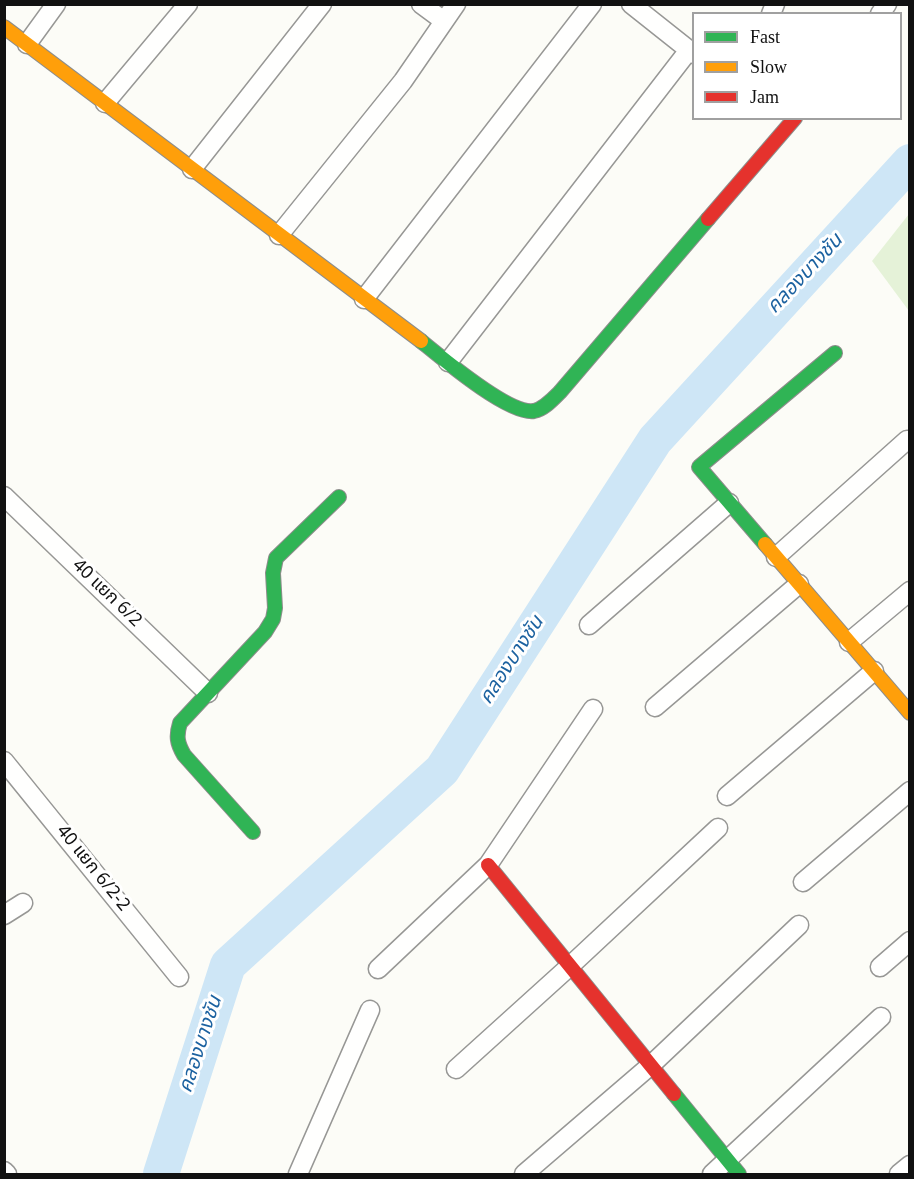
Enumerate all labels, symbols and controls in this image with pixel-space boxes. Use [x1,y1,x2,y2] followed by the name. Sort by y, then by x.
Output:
[692,12,902,120] legend
[750,27,780,47] text: Fast
[750,57,787,77] text: Slow
[750,87,779,107] text: Jam
[763,230,849,320] water label: คลองบางชัน
[67,556,145,632] street label: 40 แยก 6/2
[476,612,550,710] water label: คลองบางชัน
[51,822,133,916] street label: 40 แยก 6/2-2
[175,994,229,1096] water label: คลองบางชัน

